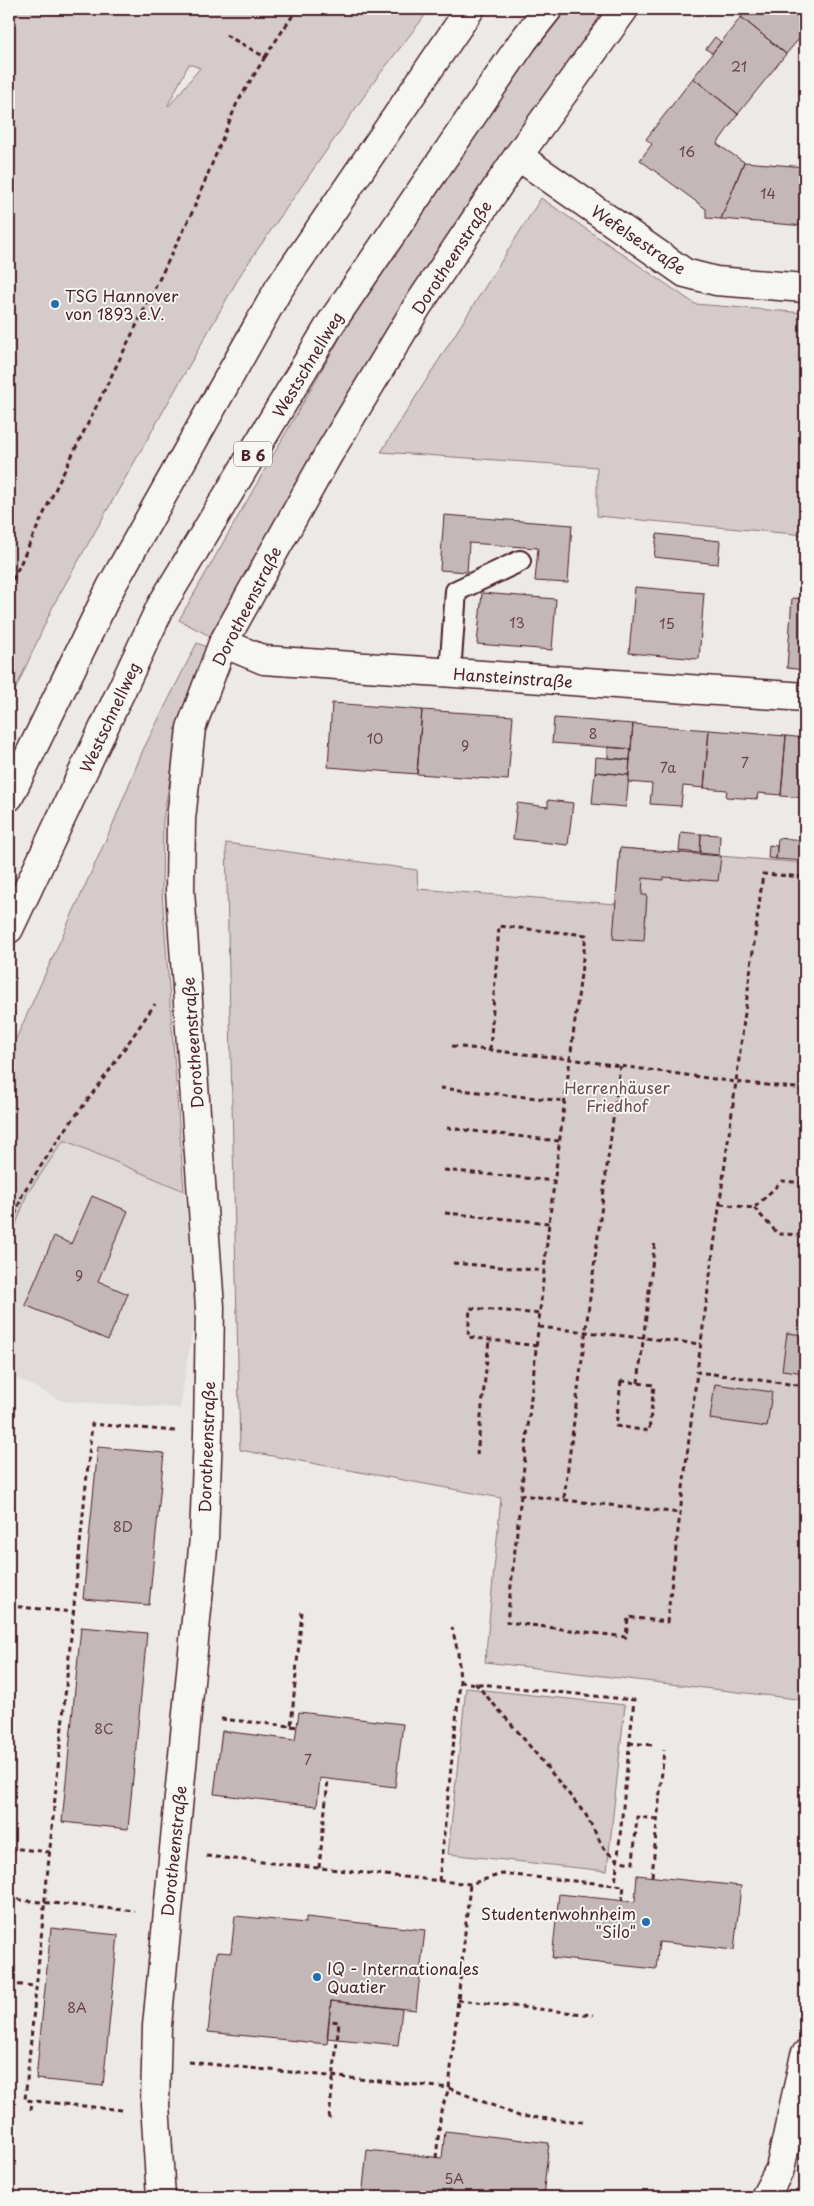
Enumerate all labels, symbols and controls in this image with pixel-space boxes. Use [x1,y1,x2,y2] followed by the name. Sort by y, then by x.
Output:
[731,56,747,77] house number: 21
[679,141,695,162] house number: 16
[760,183,776,204] house number: 14
[405,195,497,319] street label: Dorotheenstraße
[587,198,691,280] street label: Wefelsestraße
[65,283,179,325] place label: TSG Hannover von 1893 e.V.
[49,298,61,310] marker: TSG Hannover von 1893 e.V.
[266,306,348,422] street label: Westschnellweg
[234,442,272,466] road number: B 6
[205,542,287,670] street label: Dorotheenstraße
[509,612,525,633] house number: 13
[659,613,675,634] house number: 15
[73,658,145,776] street label: Westschnellweg
[452,661,574,693] street label: Hansteinstraße
[589,723,597,744] house number: 8
[367,728,383,749] house number: 10
[461,735,469,756] house number: 9
[741,752,749,773] house number: 7
[660,757,676,778] house number: 7a
[175,976,209,1110] street label: Dorotheenstraße
[564,1075,670,1117] park label: Herrenhäuser Friedhof
[75,1265,83,1286] house number: 9
[192,1381,220,1513] street label: Dorotheenstraße
[113,1516,133,1537] house number: 8D
[94,1718,114,1739] house number: 8C
[304,1749,312,1770] house number: 7
[154,1784,192,1918] street label: Dorotheenstraße
[481,1901,636,1943] place label: Studentenwohnheim "Silo"
[640,1916,652,1928] marker: Studentenwohnheim "Silo"
[327,1956,479,1998] place label: IQ - Internationales Quatier
[311,1971,323,1983] marker: IQ - Internationales Quatier
[67,1997,87,2018] house number: 8A
[444,2168,464,2189] house number: 5A

